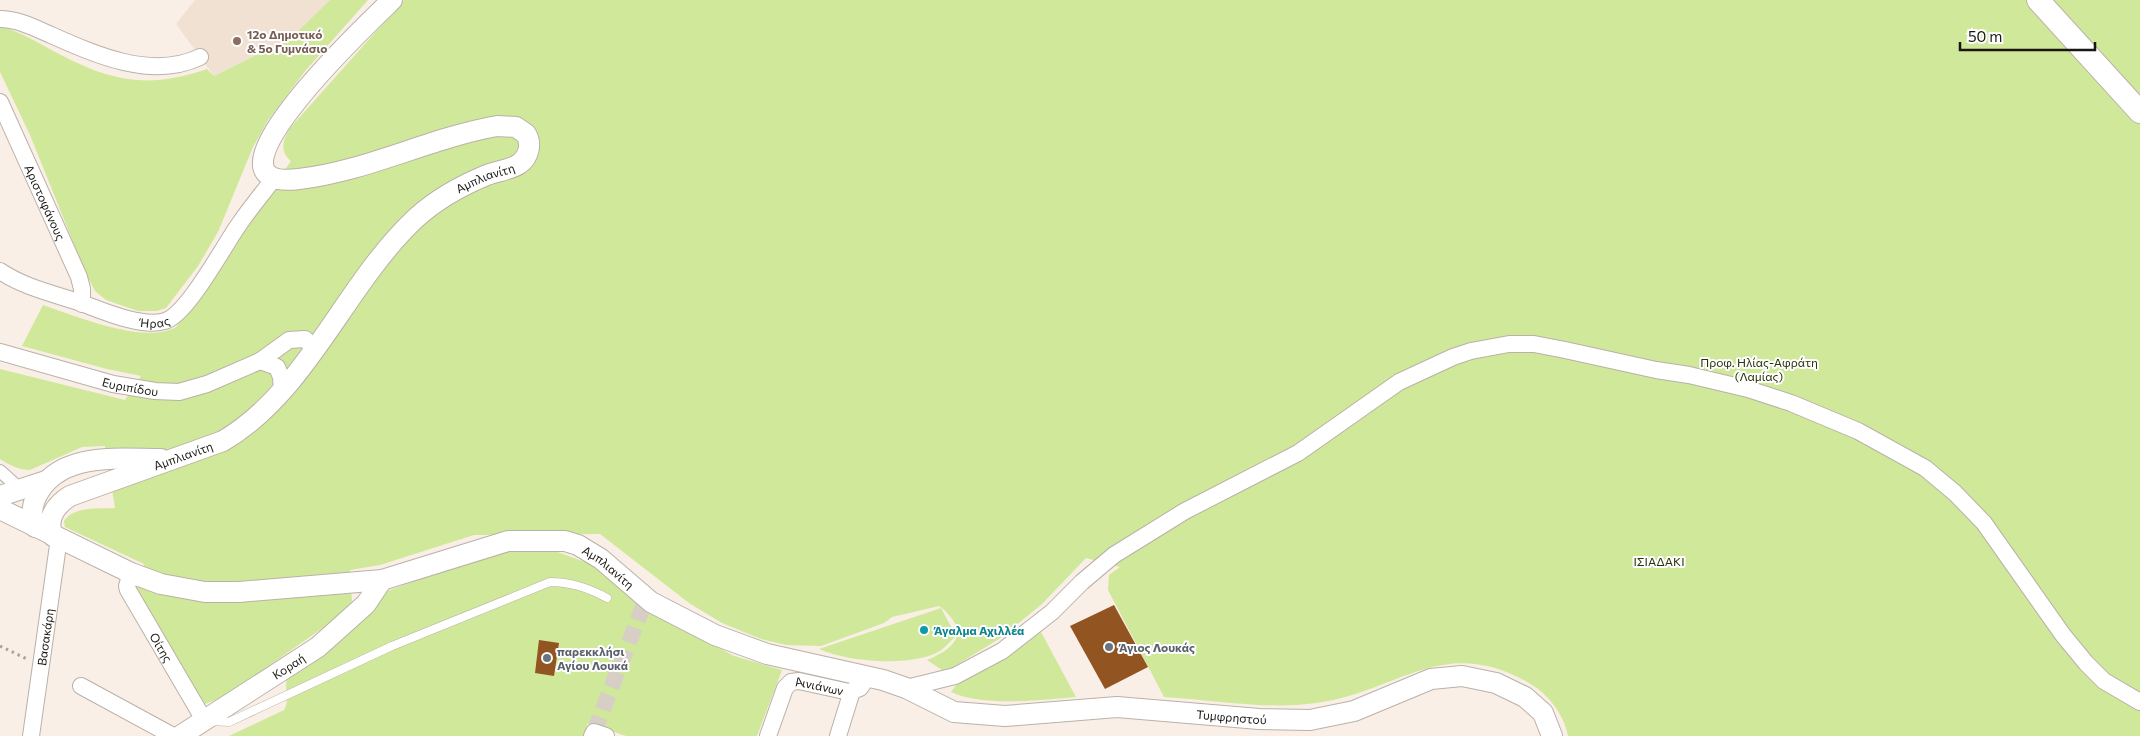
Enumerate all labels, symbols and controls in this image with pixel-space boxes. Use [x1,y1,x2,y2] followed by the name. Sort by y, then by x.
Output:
[1960,20,2095,52] scale bar
[247,27,327,55] place label: 12ο Δημοτικό & 5ο Γυμνάσιο
[1968,27,2002,45] text: 50 m
[231,35,243,47] marker: 12ο Δημοτικό & 5ο Γυμνάσιο
[453,160,516,196] street label: Αμπλιανίτη
[22,162,68,242] street label: Αριστοφάνους
[138,313,172,330] street label: Ήρας
[1700,355,1818,383] park label: Προφ. Ηλίας-Αφράτη (Λαμίας)
[101,374,160,398] street label: Ευριπίδου
[151,438,214,472] street label: Αμπλιανίτη
[580,542,637,591] street label: Αμπλιανίτη
[1634,554,1685,568] park label: ΙΣΙΑΔΑΚΙ
[34,607,56,666] street label: Βασακάρη
[933,623,1024,637] place label: Άγαλμα Αχιλλέα
[918,624,930,636] marker: Άγαλμα Αχιλλέα
[147,630,176,665] street label: Οίτης
[1118,640,1195,654] place label: Άγιος Λουκάς
[1103,641,1115,653] marker: Άγιος Λουκάς
[557,644,628,672] place label: παρεκκλήσι Αγίου Λουκά
[269,650,307,682] street label: Κοραή
[541,652,553,664] marker: παρεκκλήσι Αγίου Λουκά
[794,674,845,698] street label: Αινιάνων
[1196,707,1267,726] street label: Τυμφρηστού

